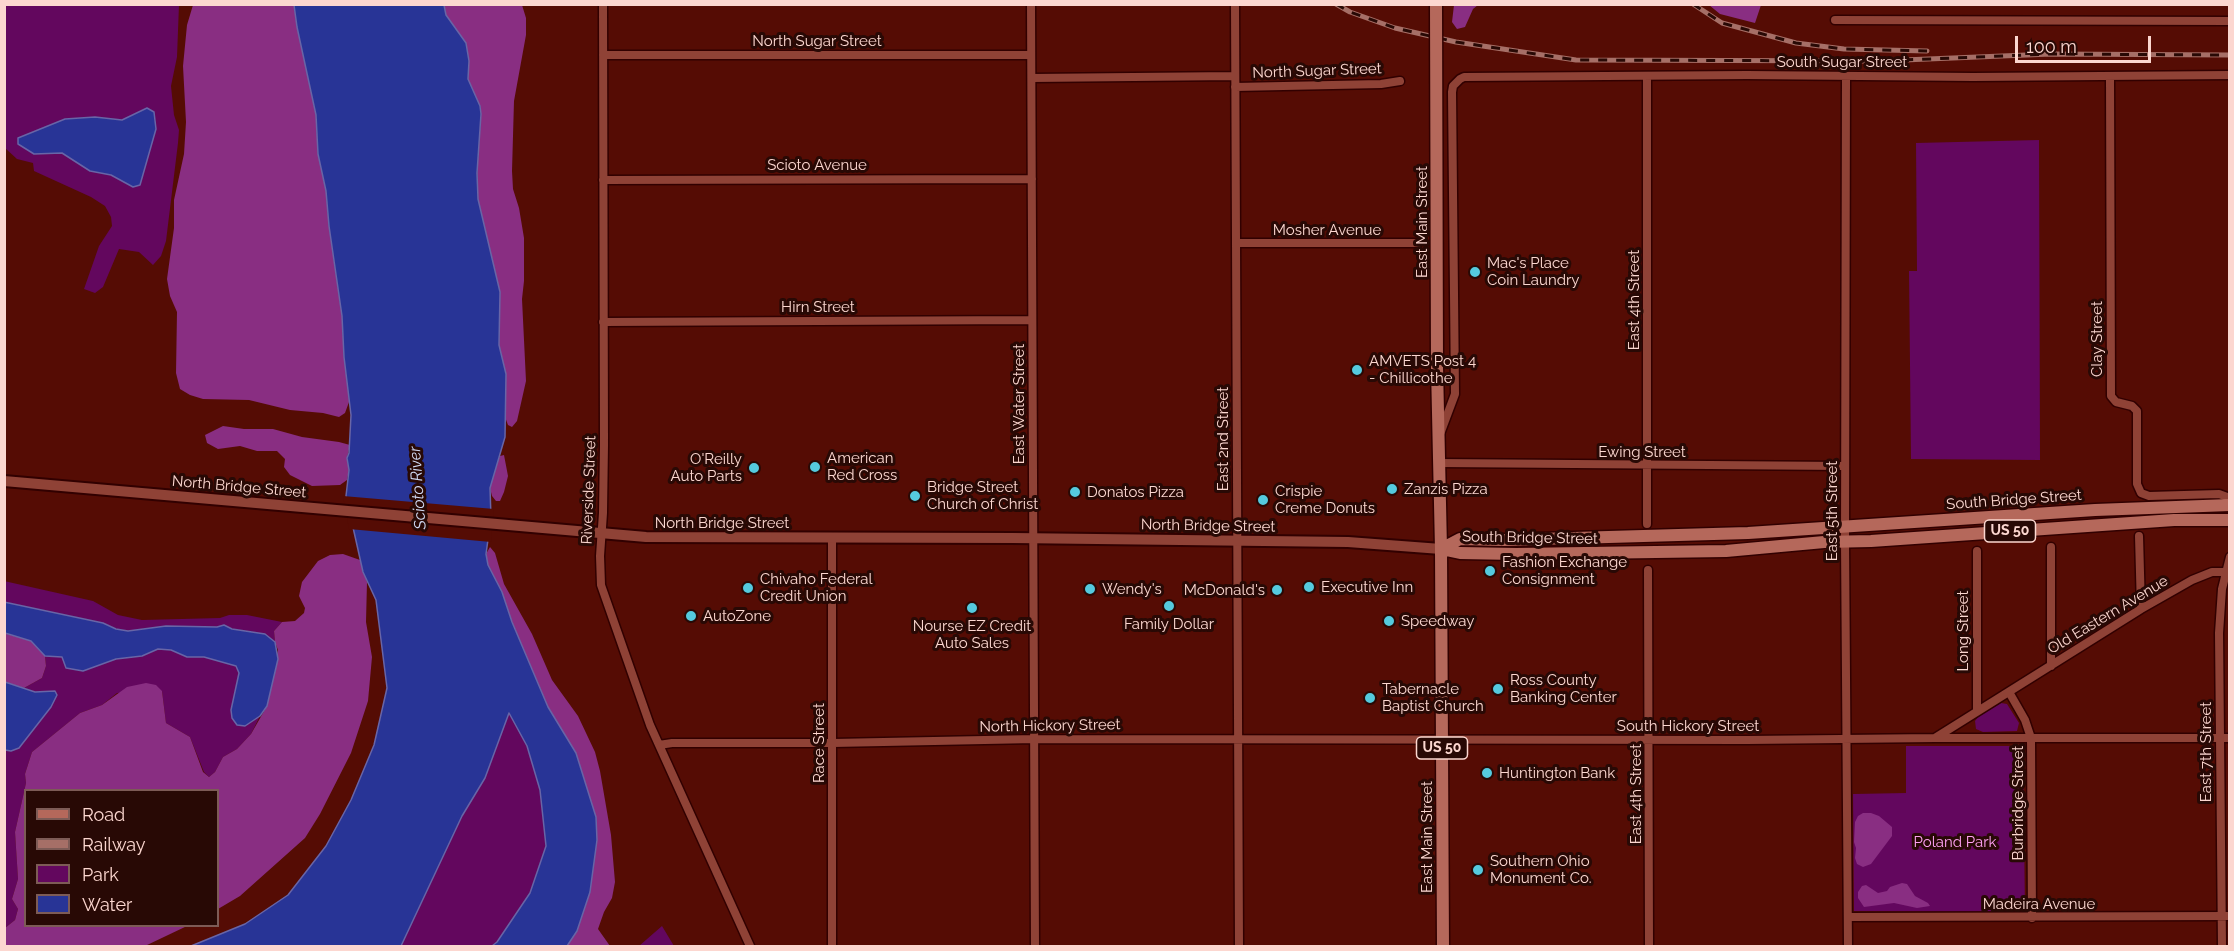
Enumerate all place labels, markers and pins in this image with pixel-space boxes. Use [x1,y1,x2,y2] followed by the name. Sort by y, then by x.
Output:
[1487,254,1579,289] place label: Mac's Place Coin Laundry
[1468,265,1482,279] marker: Mac's Place Coin Laundry
[1369,352,1476,387] place label: AMVETS Post 4 - Chillicothe
[1350,363,1364,377] marker: AMVETS Post 4 - Chillicothe
[827,449,897,484] place label: American Red Cross
[671,450,742,485] place label: O'Reilly Auto Parts
[808,460,822,474] marker: American Red Cross
[747,461,761,475] marker: O'Reilly Auto Parts
[927,478,1038,513] place label: Bridge Street Church of Christ
[1404,480,1488,498] place label: Zanzis Pizza
[1275,482,1375,517] place label: Crispie Creme Donuts
[1385,482,1399,496] marker: Zanzis Pizza
[1087,483,1184,501] place label: Donatos Pizza
[1068,485,1082,499] marker: Donatos Pizza
[908,489,922,503] marker: Bridge Street Church of Christ
[1256,493,1270,507] marker: Crispie Creme Donuts
[1502,553,1627,588] place label: Fashion Exchange Consignment
[1483,564,1497,578] marker: Fashion Exchange Consignment
[760,570,873,605] place label: Chivaho Federal Credit Union
[1321,578,1413,596] place label: Executive Inn
[1102,580,1162,598] place label: Wendy's
[1302,580,1316,594] marker: Executive Inn
[741,581,755,595] marker: Chivaho Federal Credit Union
[1184,581,1265,599] place label: McDonald's
[1083,582,1097,596] marker: Wendy's
[1270,583,1284,597] marker: McDonald's
[1162,599,1176,613] marker: Family Dollar
[965,601,979,615] marker: Nourse EZ Credit Auto Sales
[703,607,771,625] place label: AutoZone
[684,609,698,623] marker: AutoZone
[1401,612,1474,630] place label: Speedway
[1382,614,1396,628] marker: Speedway
[1124,615,1214,633] place label: Family Dollar
[913,617,1031,652] place label: Nourse EZ Credit Auto Sales
[1510,671,1617,706] place label: Ross County Banking Center
[1382,680,1484,715] place label: Tabernacle Baptist Church
[1491,682,1505,696] marker: Ross County Banking Center
[1363,691,1377,705] marker: Tabernacle Baptist Church
[1499,764,1615,782] place label: Huntington Bank
[1480,766,1494,780] marker: Huntington Bank
[1490,852,1591,887] place label: Southern Ohio Monument Co.
[1471,863,1485,877] marker: Southern Ohio Monument Co.

